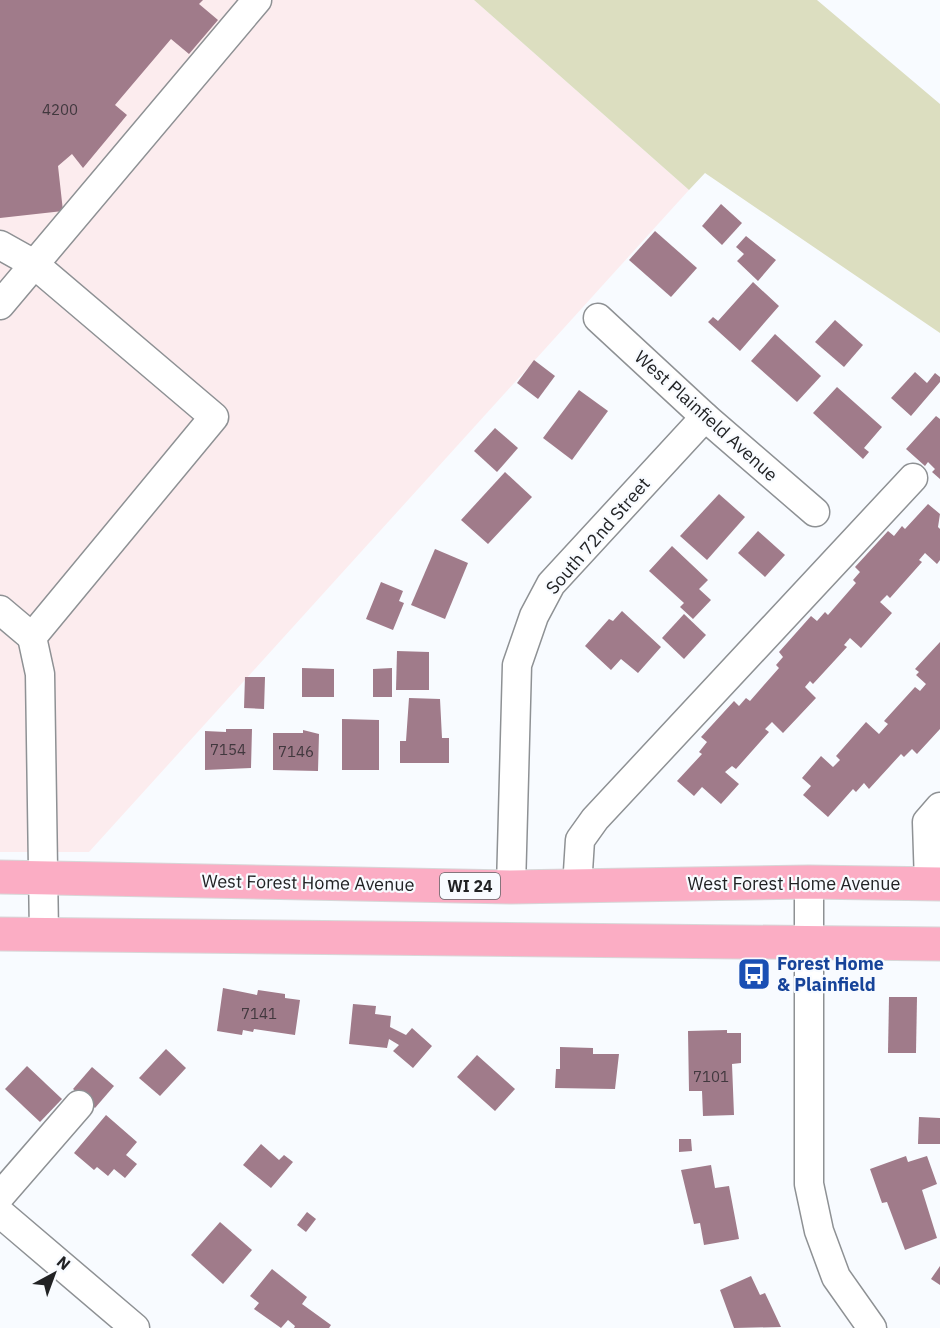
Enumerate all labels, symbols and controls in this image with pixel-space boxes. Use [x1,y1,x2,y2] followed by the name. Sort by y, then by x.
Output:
[42,100,78,119] house number: 4200
[630,345,783,486] street label: West Plainfield Avenue
[541,472,655,599] street label: South 72nd Street
[210,740,246,759] house number: 7154
[278,742,314,761] house number: 7146
[201,869,415,896] street label: West Forest Home Avenue
[688,872,901,895] street label: West Forest Home Avenue
[440,873,500,899] road number: WI 24
[777,952,884,996] place label: Forest Home & Plainfield
[736,956,772,992] bus stop icon: Forest Home & Plainfield
[241,1004,277,1023] house number: 7141
[693,1067,729,1086] house number: 7101
[24,1244,84,1304] north arrow
[53,1251,75,1274] text: N

